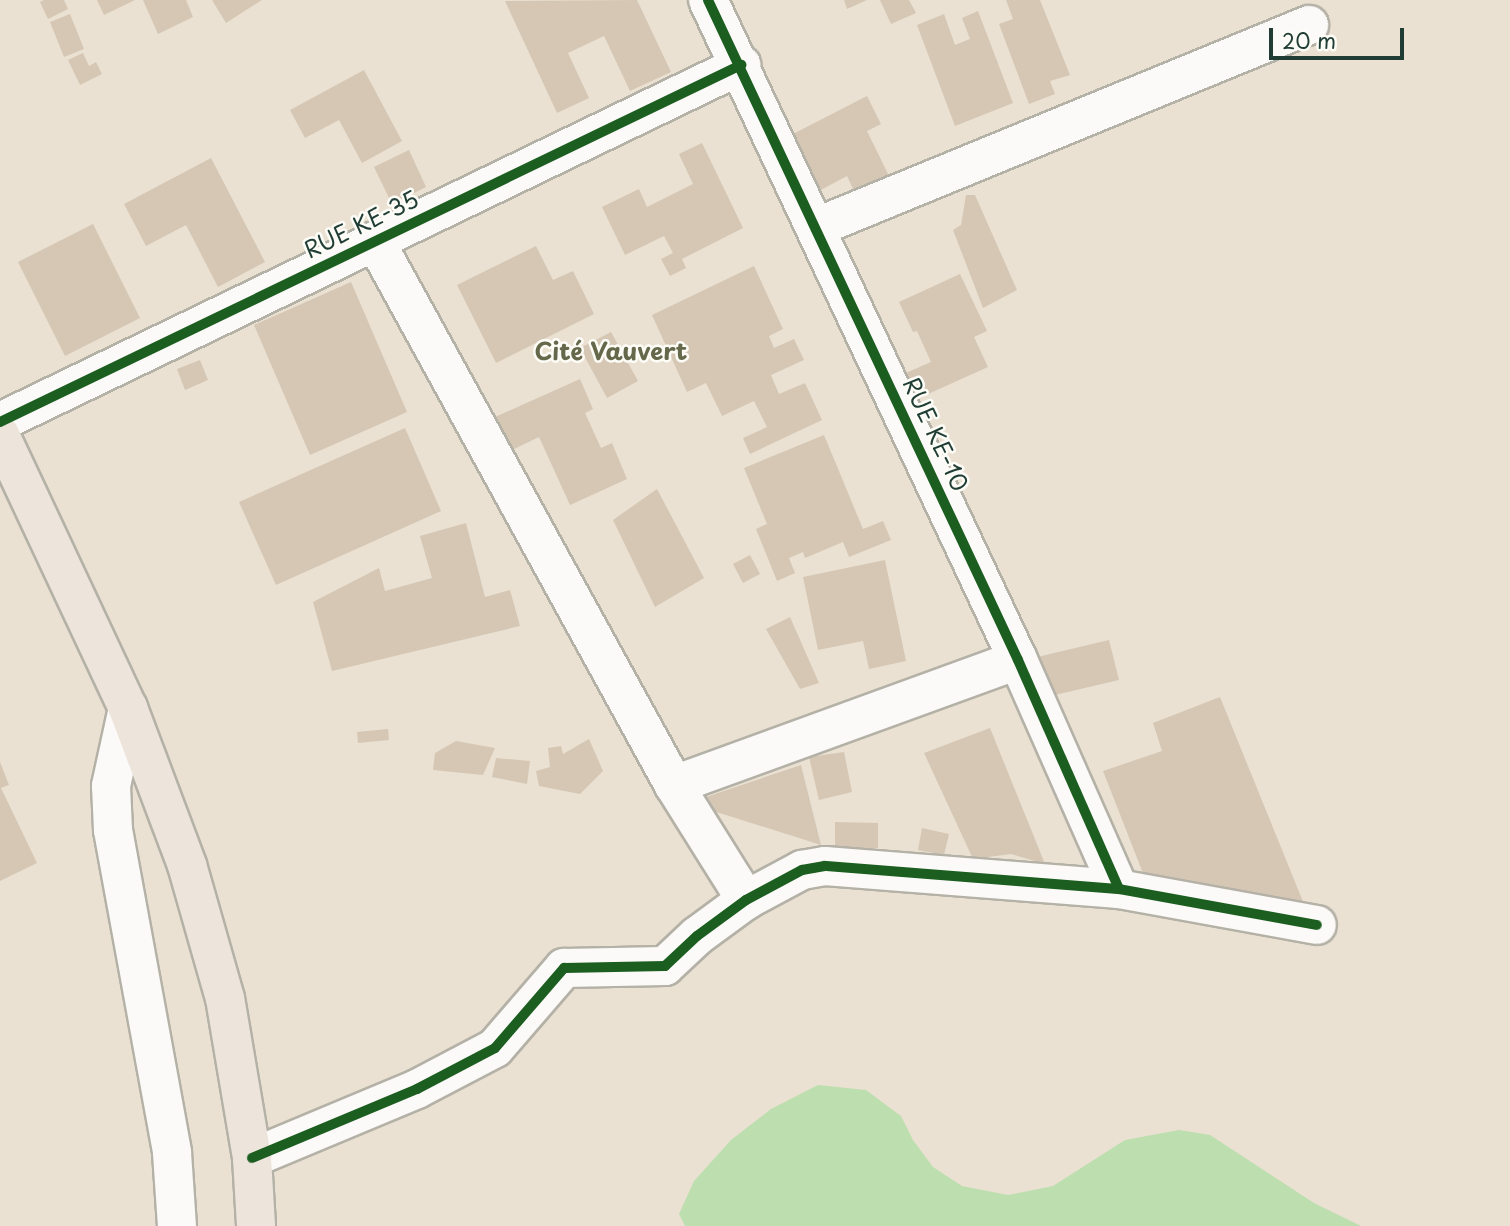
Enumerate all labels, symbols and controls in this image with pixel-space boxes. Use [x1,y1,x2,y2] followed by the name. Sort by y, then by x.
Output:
[1272,14,1407,58] scale bar
[1282,24,1336,56] text: 20 m
[299,184,423,264] street label: RUE KE-35
[534,337,688,365] district label: Cité Vauvert
[897,372,975,496] street label: RUE KE-10

